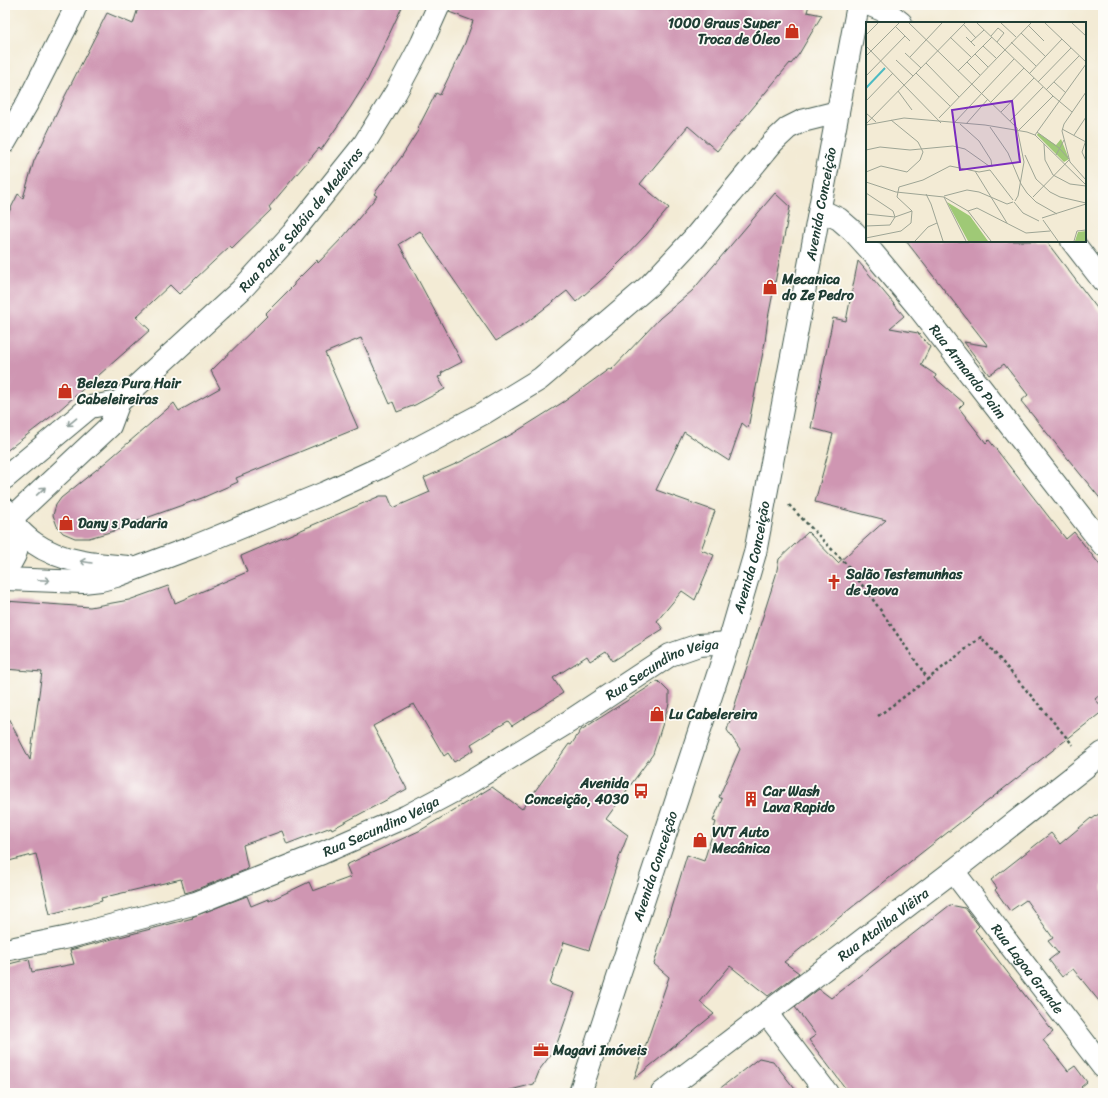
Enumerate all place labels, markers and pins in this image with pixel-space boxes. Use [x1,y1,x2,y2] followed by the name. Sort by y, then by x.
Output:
[668,11,781,52] place label: 1000 Graus Super Troca de Óleo
[783,22,801,40] shop icon: 1000 Graus Super Troca de Óleo
[781,267,855,308] place label: Mecanica do Ze Pedro
[761,278,779,296] shop icon: Mecanica do Ze Pedro
[76,371,182,412] place label: Beleza Pura Hair Cabeleireiras
[56,382,74,400] shop icon: Beleza Pura Hair Cabeleireiras
[78,511,168,536] place label: Dany s Padaria
[57,514,75,532] shop icon: Dany s Padaria
[845,562,963,603] place label: Salão Testemunhas de Jeova
[825,573,843,591] church icon: Salão Testemunhas de Jeova
[669,702,758,727] place label: Lu Cabelereira
[648,705,666,723] shop icon: Lu Cabelereira
[524,771,630,812] place label: Avenida Conceição, 4030
[762,779,836,820] place label: Car Wash Lava Rapido
[632,782,650,800] bus stop icon: Avenida Conceição, 4030
[742,790,760,808] building icon: Car Wash Lava Rapido
[711,820,771,861] place label: VVT Auto Mecânica
[691,831,709,849] shop icon: VVT Auto Mecânica
[552,1038,648,1063] place label: Magavi Imóveis
[532,1041,550,1059] office icon: Magavi Imóveis

